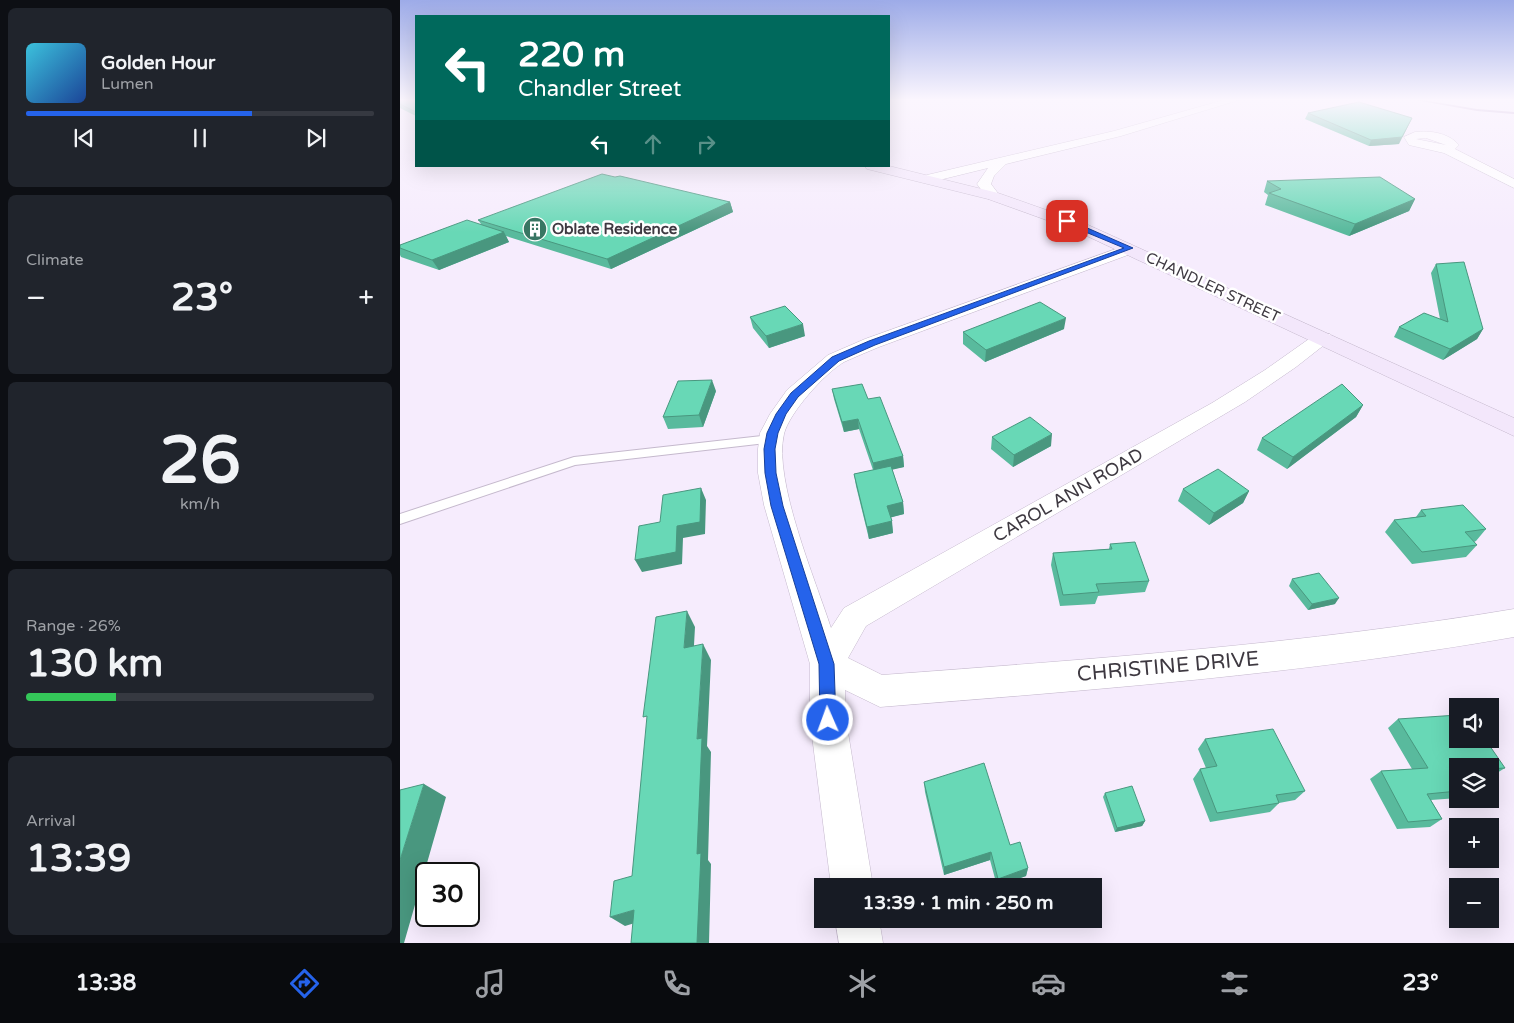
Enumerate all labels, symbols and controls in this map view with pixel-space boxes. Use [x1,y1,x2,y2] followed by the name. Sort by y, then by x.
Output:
[518,34,625,76] text: 220 m
[435,35,500,100] icon: left
[101,52,215,74] text: Golden Hour
[101,74,153,94] text: Lumen
[518,76,681,102] text: Chandler Street
[70,124,98,152] icon: previous
[186,124,214,152] icon: pause
[302,124,330,152] icon: next
[586,130,614,158] icon: left
[639,130,667,158] icon: ahead
[692,130,720,158] icon: right
[1046,200,1088,242] pin
[1053,207,1081,235] icon: arrive
[522,216,548,242] building icon: Oblate Residence
[552,220,678,238] place label: Oblate Residence
[1143,248,1283,326] street label: CHANDLER STREET
[26,250,84,270] text: Climate
[171,275,233,321] text: 23°
[26,281,46,315] text: −
[358,281,374,315] text: +
[159,422,241,501] text: 26
[989,443,1147,547] street label: CAROL ANN ROAD
[180,494,220,514] text: km/h
[26,616,121,636] text: Range · 26%
[26,641,163,687] text: 130 km
[1076,646,1260,687] street label: CHRISTINE DRIVE
[801,693,853,745] position arrow
[1449,698,1499,928] map controls
[1449,698,1499,748] button: sound
[1449,758,1499,808] button: layers
[26,811,75,831] text: Arrival
[1449,818,1499,868] button: +
[26,836,131,882] text: 13:39
[415,862,480,927] speed limit sign: 30
[1449,878,1499,928] button: −
[862,892,1054,914] text: 13:39 · 1 min · 250 m
[287,966,322,1001] icon: directions
[473,966,508,1001] icon: music
[659,966,694,1001] icon: phone
[845,966,880,1001] icon: climate
[1031,966,1066,1001] icon: car
[1217,966,1252,1001] icon: filters
[75,970,136,996] text: 13:38
[1403,970,1439,996] text: 23°

